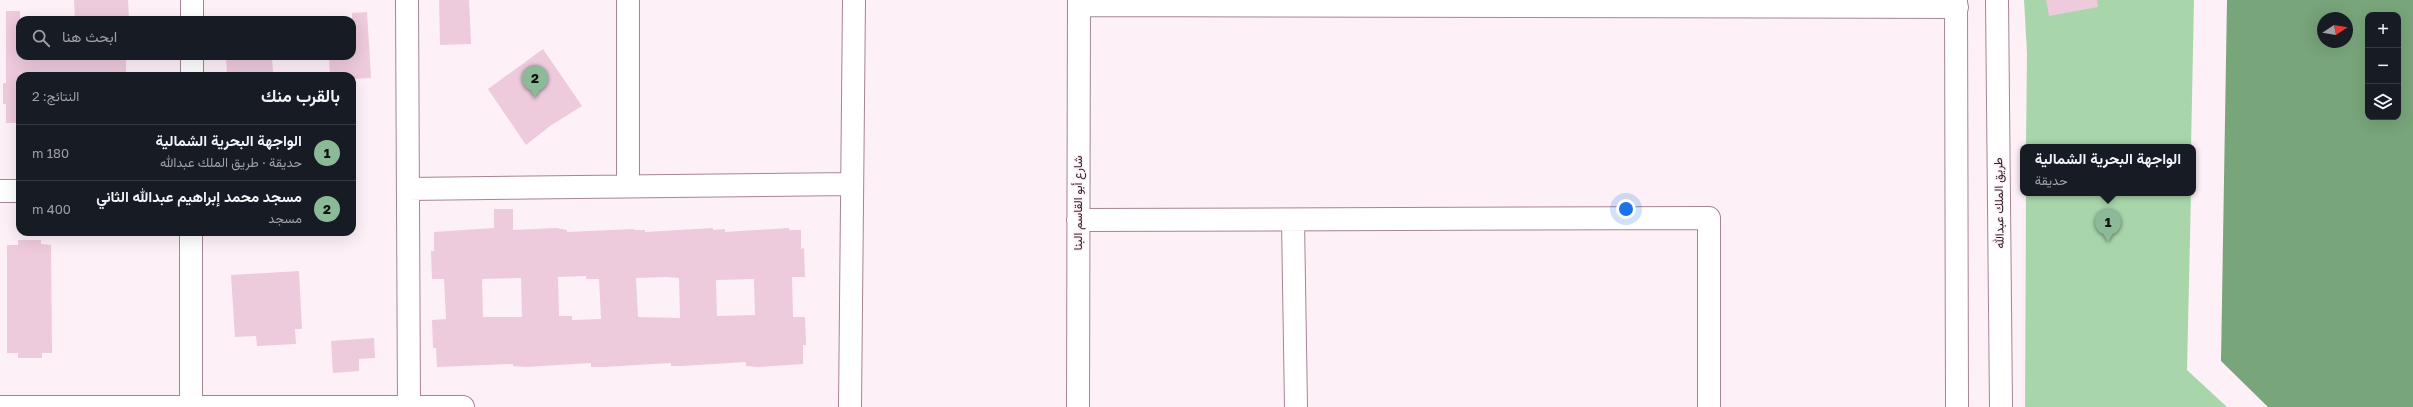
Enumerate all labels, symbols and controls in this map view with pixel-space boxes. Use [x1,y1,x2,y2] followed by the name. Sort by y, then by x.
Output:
[2317,12,2353,48] north arrow
[2365,12,2401,120] map controls
[2365,12,2401,48] button: +
[16,16,356,60] search box
[30,27,52,49] icon: search
[62,27,117,45] text: ابحث هنا
[2365,48,2401,84] button: −
[522,65,548,98] pin: 2
[2365,84,2401,120] button: layers
[261,85,340,106] text: بالقرب منك
[32,88,79,104] text: النتائج: 2
[156,131,302,149] text: الواجهة البحرية الشمالية
[2020,144,2196,196] popup
[32,145,69,161] text: 180 m
[324,145,330,161] text: 1
[2035,149,2181,167] text: الواجهة البحرية الشمالية
[160,154,302,170] text: حديقة · طريق الملك عبدالله
[1070,156,1087,250] street label: شارع أبو القاسم البنا
[1990,157,2008,249] street label: طريق الملك عبدالله
[2035,172,2068,188] text: حديقة
[96,187,302,205] text: مسجد محمد إبراهيم عبدالله الثاني
[1616,199,1636,219] your location
[32,201,71,217] text: 400 m
[323,201,331,217] text: 2
[2095,209,2121,242] pin: 1
[268,210,302,226] text: مسجد

